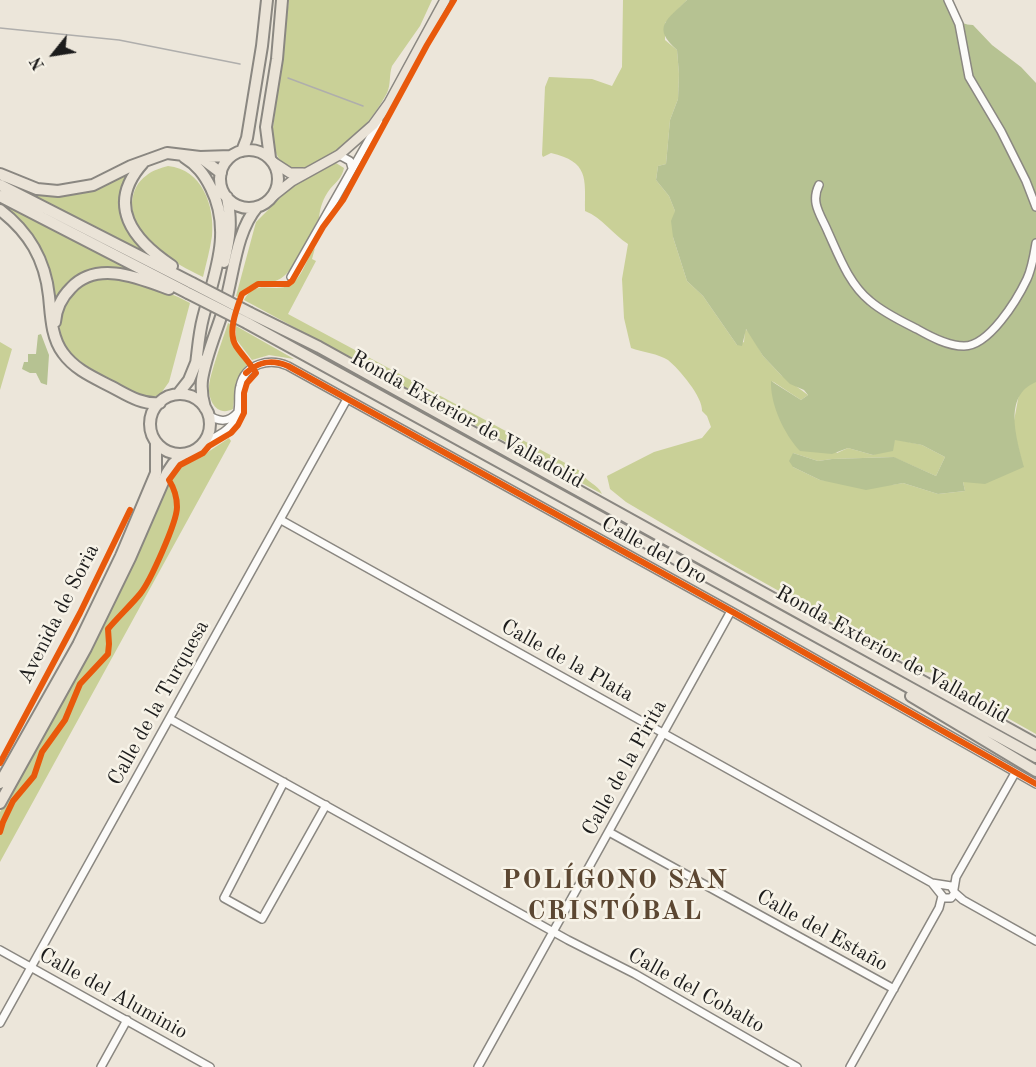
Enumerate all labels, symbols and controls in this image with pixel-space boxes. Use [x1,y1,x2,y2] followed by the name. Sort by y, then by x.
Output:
[24,24,84,84] north arrow
[28,54,48,72] text: N
[346,345,588,495] street label: Ronda Exterior de Valladolid
[597,512,711,590] street label: Calle del Oro
[13,540,105,688] street label: Avenida de Soria
[771,580,1013,730] street label: Ronda Exterior de Valladolid
[496,614,638,708] street label: Calle de la Plata
[103,616,215,790] street label: Calle de la Turquesa
[577,696,673,840] street label: Calle de la Pirita
[502,865,728,928] district label: POLÍGONO SAN CRISTÓBAL
[752,884,892,978] street label: Calle del Estaño
[34,943,192,1045] street label: Calle del Aluminio
[623,943,769,1039] street label: Calle del Cobalto

